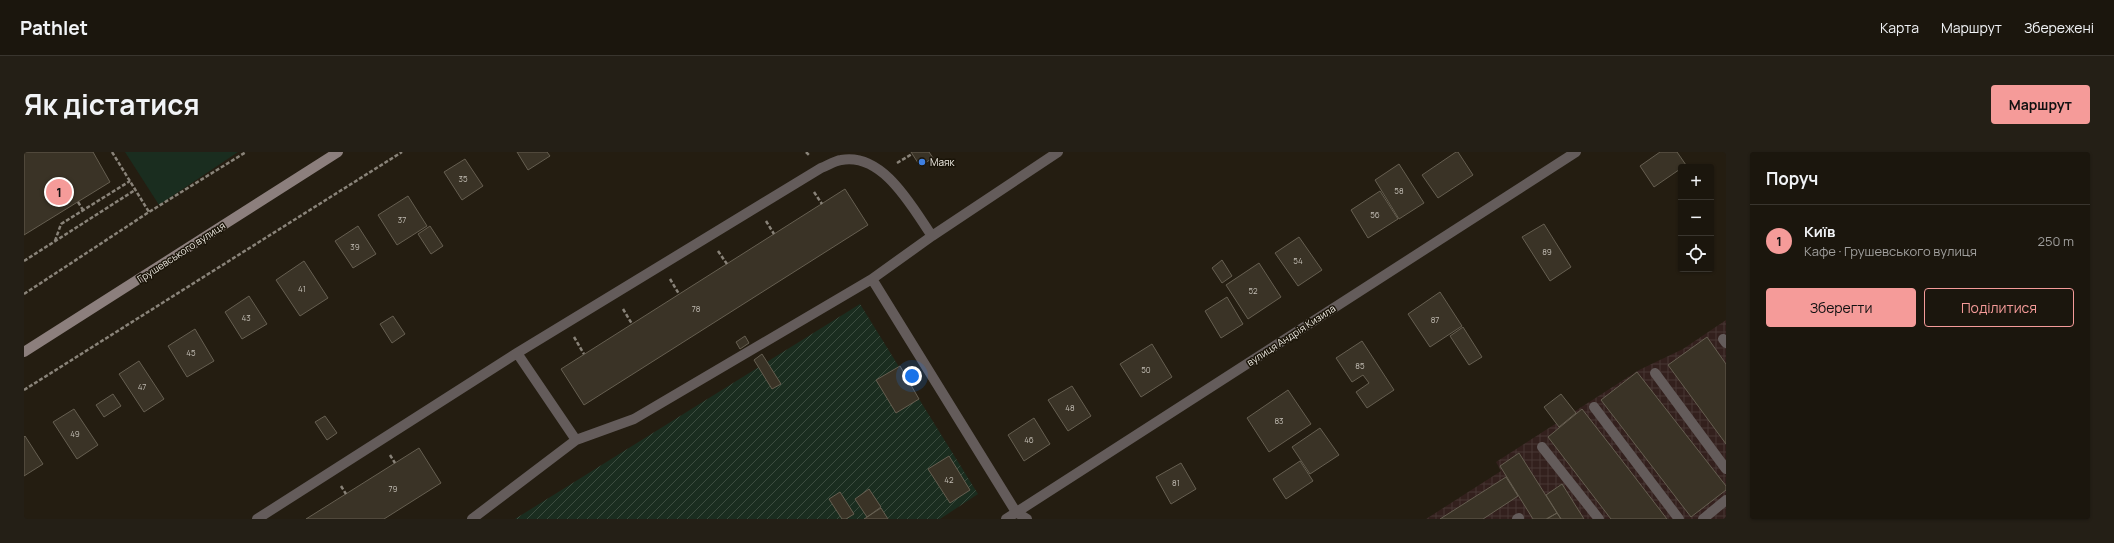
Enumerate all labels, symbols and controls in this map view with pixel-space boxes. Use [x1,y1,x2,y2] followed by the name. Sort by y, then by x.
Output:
[20,15,88,41] text: Pathlet
[1880,18,1919,37] text: Карта
[1941,18,2002,37] text: Маршрут
[2024,18,2094,37] text: Збережені
[24,85,200,123] text: Як дістатися
[1991,85,2090,124] button: Маршрут
[930,155,955,169] place label: Маяк
[917,157,927,167] marker: Маяк
[1678,164,1714,272] map controls
[1678,164,1714,200] button: +
[1766,167,1818,190] text: Поруч
[458,173,468,184] house number: 35
[46,177,72,207] pin: 1
[1394,185,1404,196] house number: 58
[1678,200,1714,236] button: −
[1370,209,1380,220] house number: 56
[398,214,406,225] house number: 37
[134,218,228,286] street label: Грушевського вулиця
[1804,221,1835,242] text: Київ
[1776,232,1782,250] text: 1
[2038,232,2074,250] text: 250 m
[1678,236,1714,272] button: locate
[350,241,360,252] house number: 39
[1804,242,1977,260] text: Кафе · Грушевського вулиця
[1542,246,1552,257] house number: 89
[1293,255,1303,266] house number: 54
[298,283,306,294] house number: 41
[1249,285,1258,296] house number: 52
[1766,288,1916,327] button: Зберегти
[1924,288,2074,327] button: Поділитися
[1244,301,1338,369] street label: вулиця Андрія Кизила
[692,303,701,314] house number: 78
[241,312,251,323] house number: 43
[1431,314,1439,325] house number: 87
[186,347,196,358] house number: 45
[1355,360,1365,371] house number: 85
[1141,364,1151,375] house number: 50
[902,366,922,386] your location
[138,381,146,392] house number: 47
[1065,402,1075,413] house number: 48
[1274,415,1284,426] house number: 83
[70,428,80,439] house number: 49
[1024,434,1034,445] house number: 46
[944,474,954,485] house number: 42
[1172,477,1180,488] house number: 81
[389,483,398,494] house number: 79

